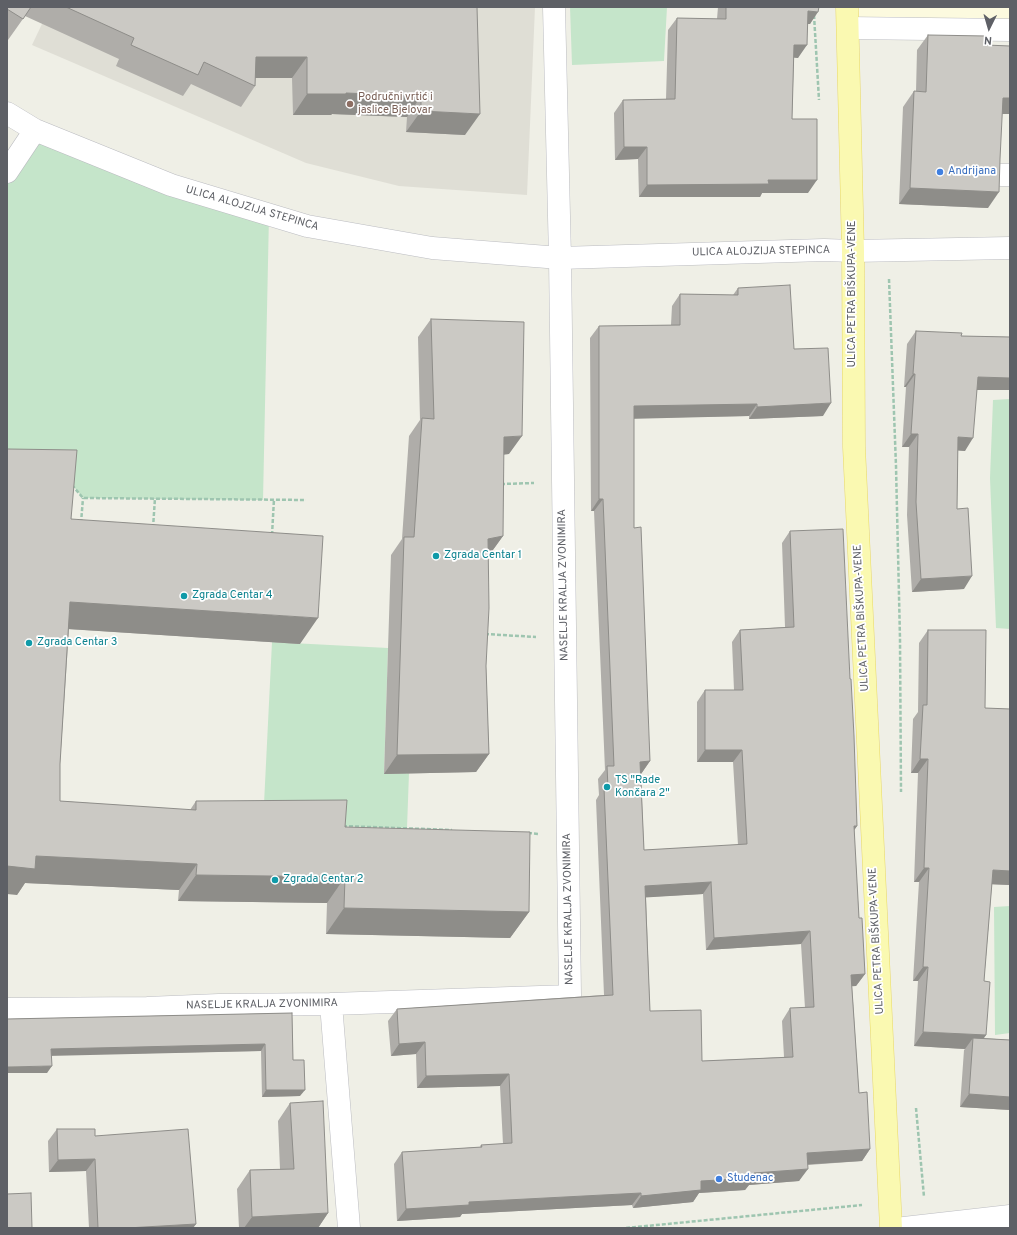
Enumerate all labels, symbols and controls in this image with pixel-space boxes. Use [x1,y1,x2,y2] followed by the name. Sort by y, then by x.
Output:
[969,8,1009,48] north arrow
[983,33,993,47] text: N
[358,91,433,117] place label: Područni vrtić i jaslice Bjelovar
[345,99,355,109] marker: Područni vrtić i jaslice Bjelovar
[948,165,996,179] place label: Andrijana
[935,167,945,177] marker: Andrijana
[184,184,320,234] street label: ULICA ALOJZIJA STEPINCA
[846,221,860,367] street label: ULICA PETRA BIŠKUPA-VENE
[692,244,830,260] street label: ULICA ALOJZIJA STEPINCA
[556,509,572,661] street label: NASELJE KRALJA ZVONIMIRA
[852,544,872,692] street label: ULICA PETRA BIŠKUPA-VENE
[444,549,522,563] place label: Zgrada Centar 1
[431,551,441,561] marker: Zgrada Centar 1
[192,589,273,603] place label: Zgrada Centar 4
[179,591,189,601] marker: Zgrada Centar 4
[37,636,117,650] place label: Zgrada Centar 3
[24,638,34,648] marker: Zgrada Centar 3
[615,774,670,800] place label: TS "Rade Končara 2"
[602,782,612,792] marker: TS "Rade Končara 2"
[561,833,577,985] street label: NASELJE KRALJA ZVONIMIRA
[867,867,887,1015] street label: ULICA PETRA BIŠKUPA-VENE
[283,873,364,887] place label: Zgrada Centar 2
[270,875,280,885] marker: Zgrada Centar 2
[186,997,338,1013] street label: NASELJE KRALJA ZVONIMIRA
[727,1172,773,1186] place label: Studenac
[714,1174,724,1184] marker: Studenac

